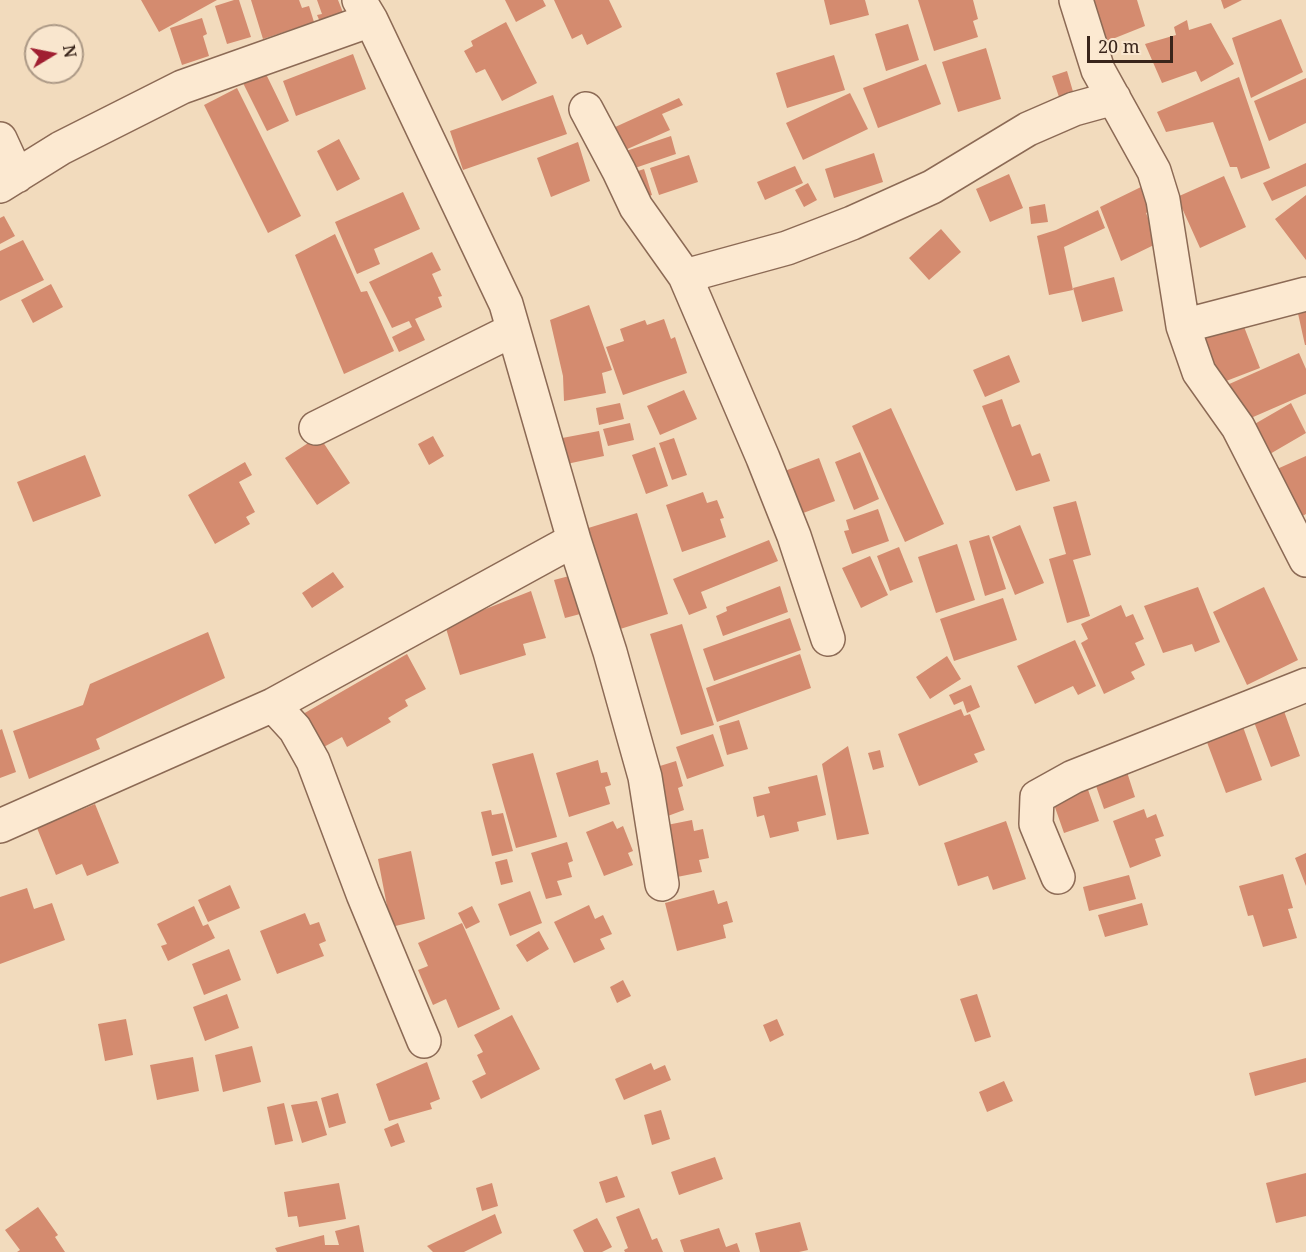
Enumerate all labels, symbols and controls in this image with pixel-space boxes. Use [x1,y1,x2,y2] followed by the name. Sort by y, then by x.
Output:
[24,24,84,84] north arrow
[1090,24,1176,62] scale bar
[1098,34,1140,58] text: 20 m
[58,43,82,59] text: N

